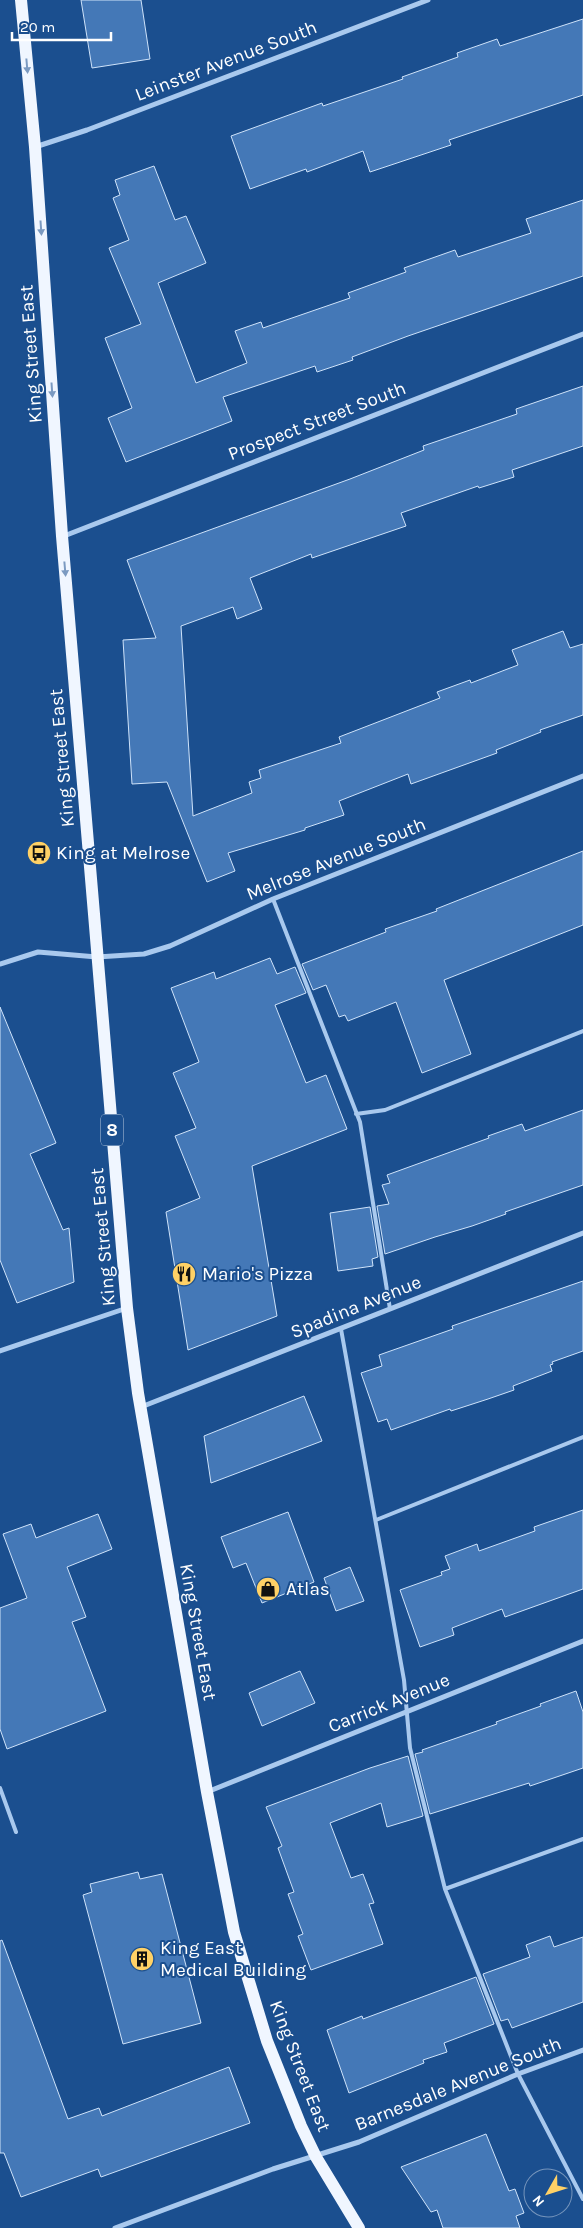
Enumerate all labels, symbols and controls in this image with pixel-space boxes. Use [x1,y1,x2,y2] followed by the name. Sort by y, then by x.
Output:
[12,10,111,42] scale bar
[132,16,320,106] street label: Leinster Avenue South
[20,18,55,36] text: 20 m
[23,58,31,74] one-way arrow
[37,220,45,236] one-way arrow
[15,284,47,424] street label: King Street East
[225,377,409,465] street label: Prospect Street South
[48,382,56,398] one-way arrow
[61,562,69,578] one-way arrow
[45,688,79,828] street label: King Street East
[243,813,429,905] street label: Melrose Avenue South
[26,840,52,866] bus stop icon: King at Melrose
[56,842,190,864] place label: King at Melrose
[101,1114,123,1146] road number: 8
[86,1167,120,1307] street label: King Street East
[171,1261,197,1287] restaurant icon: Mario's Pizza
[202,1263,313,1285] place label: Mario's Pizza
[287,1271,425,1343] street label: Spadina Avenue
[175,1562,221,1702] street label: King Street East
[255,1576,281,1602] shop icon: Atlas
[286,1578,330,1600] place label: Atlas
[325,1669,453,1737] street label: Carrick Avenue
[160,1937,307,1981] place label: King East Medical Building
[129,1946,155,1972] building icon: King East Medical Building
[265,1997,335,2135] street label: King Street East
[352,2032,564,2136] street label: Barnesdale Avenue South
[523,2168,573,2218] north arrow
[529,2192,548,2210] text: N

